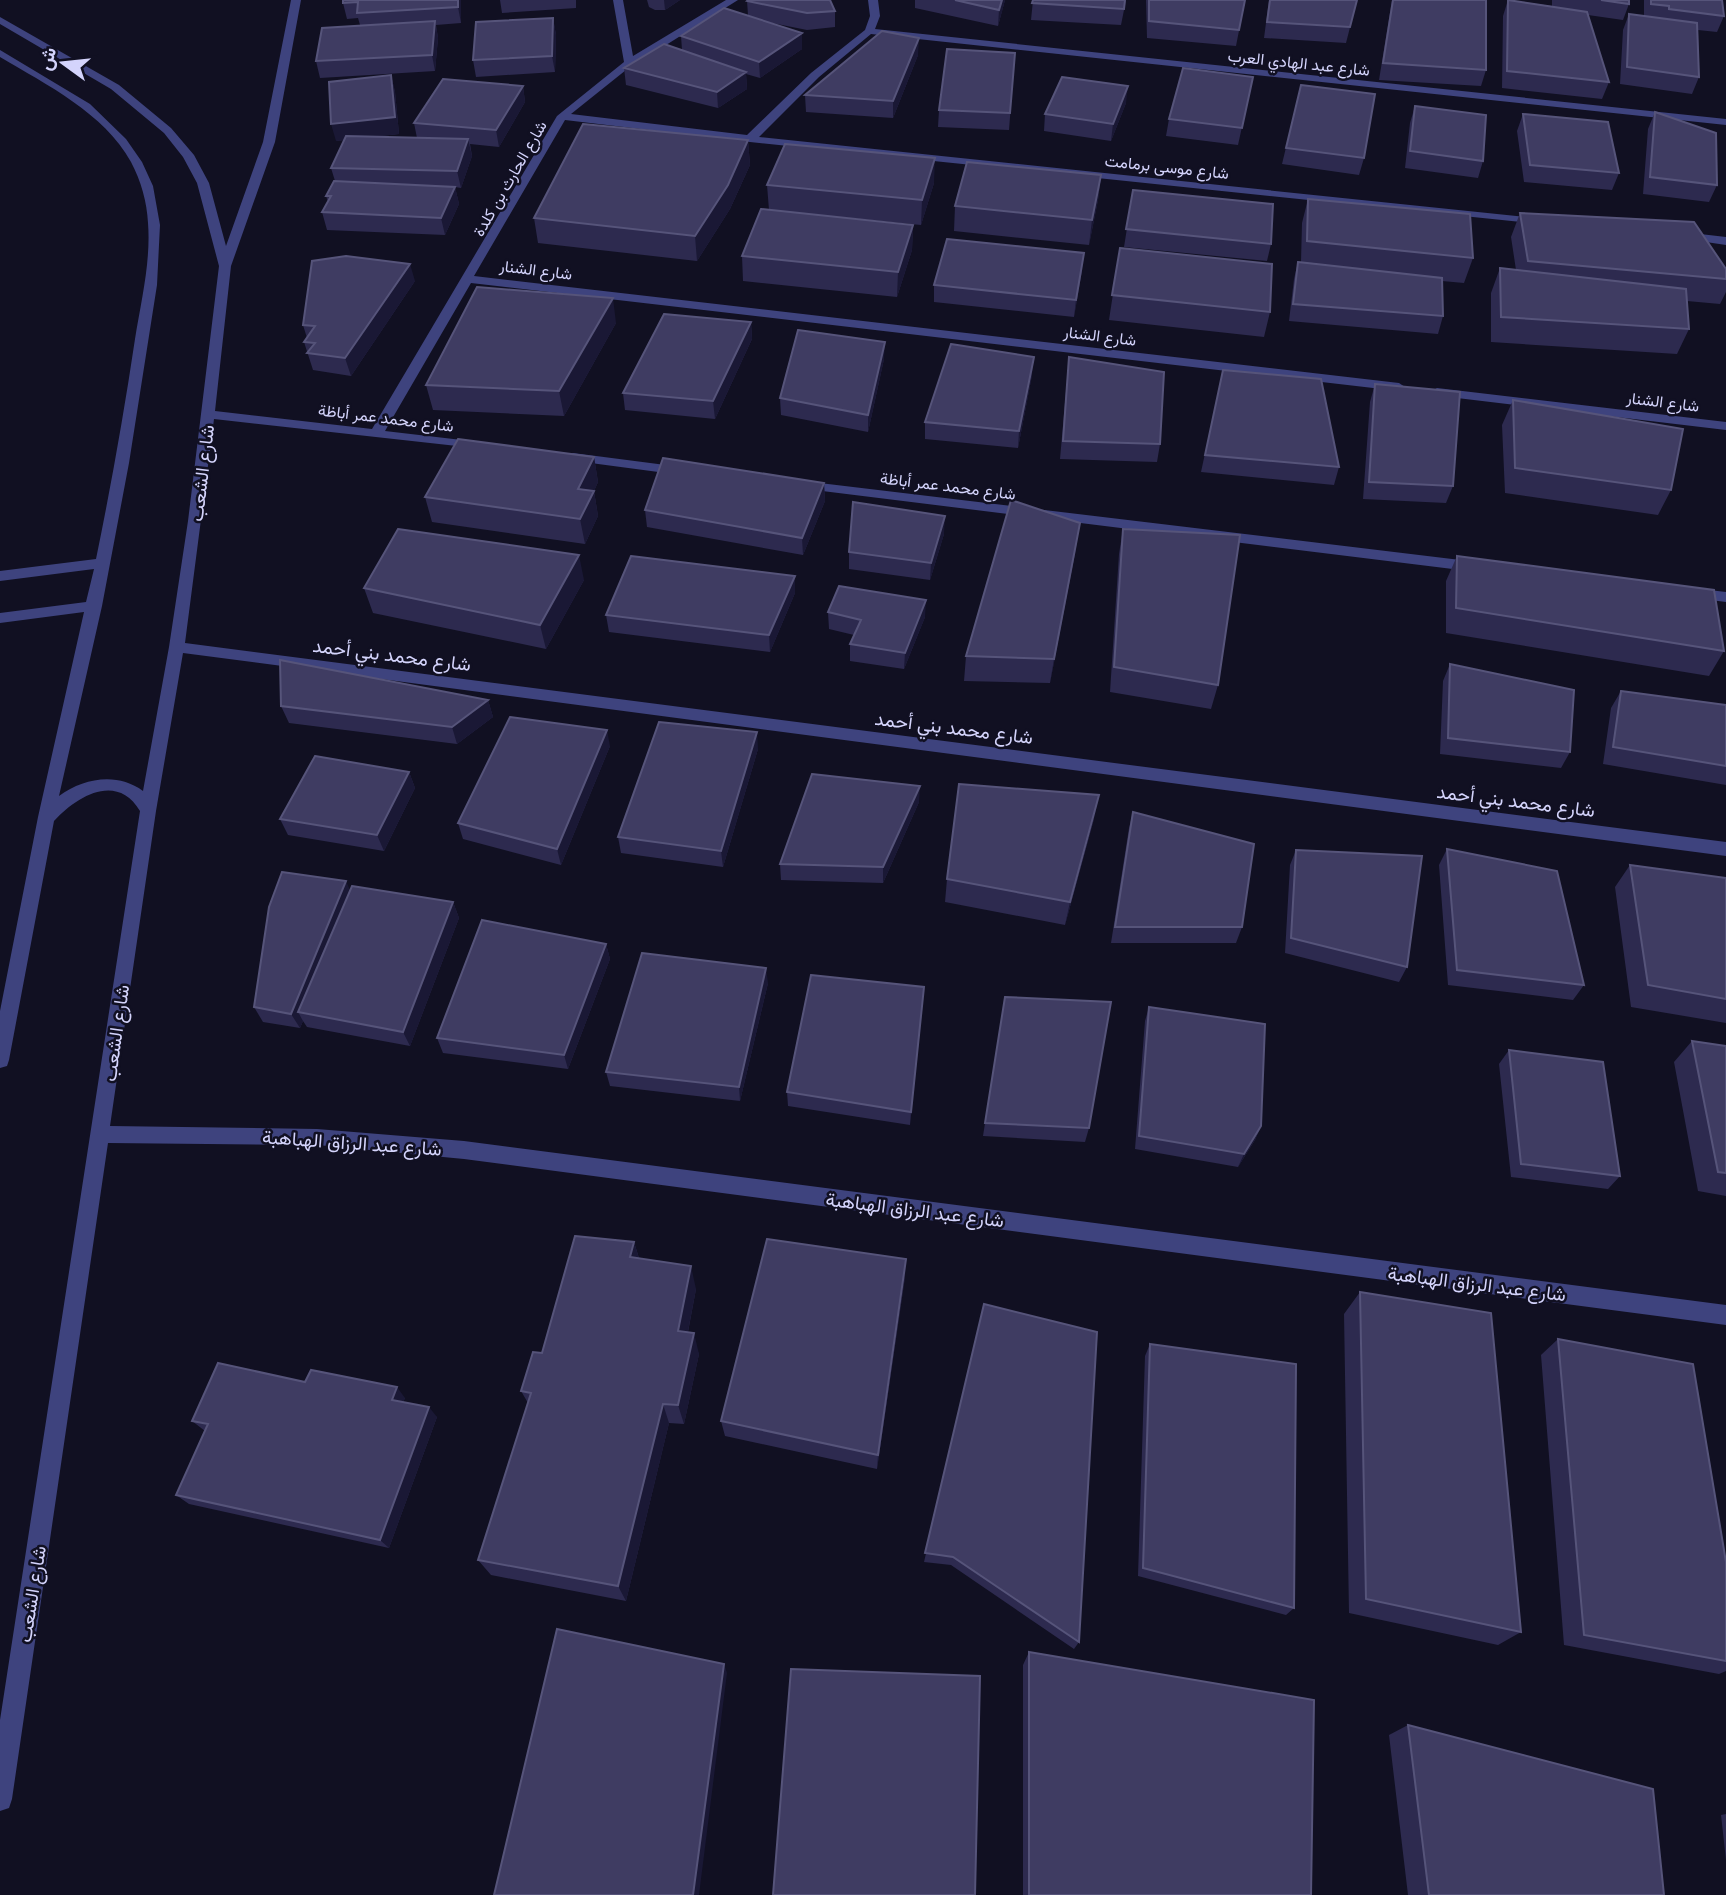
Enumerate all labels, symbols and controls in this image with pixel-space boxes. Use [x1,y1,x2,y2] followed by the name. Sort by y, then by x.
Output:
[28,28,98,98] north arrow
[32,44,61,73] text: ش
[1227,45,1371,84] street label: شارع عبد الهادي العرب
[468,117,552,241] street label: شارع الحارث بن كلدة
[1104,150,1230,185] street label: شارع موسى برمامت
[497,255,573,286] street label: شارع الشنار
[1061,321,1137,352] street label: شارع الشنار
[1624,387,1700,418] street label: شارع الشنار
[317,399,455,438] street label: شارع محمد عمر أباظة
[184,423,220,523] street label: شارع الشعب
[879,467,1017,506] street label: شارع محمد عمر أباظة
[311,633,472,680] street label: شارع محمد بني أحمد
[873,706,1034,753] street label: شارع محمد بني أحمد
[1435,779,1596,826] street label: شارع محمد بني أحمد
[97,983,135,1083] street label: شارع الشعب
[261,1124,442,1162] street label: شارع عبد الرزاق الهباهبة
[824,1187,1006,1233] street label: شارع عبد الرزاق الهباهبة
[1386,1261,1568,1307] street label: شارع عبد الرزاق الهباهبة
[12,1544,52,1644] street label: شارع الشعب

